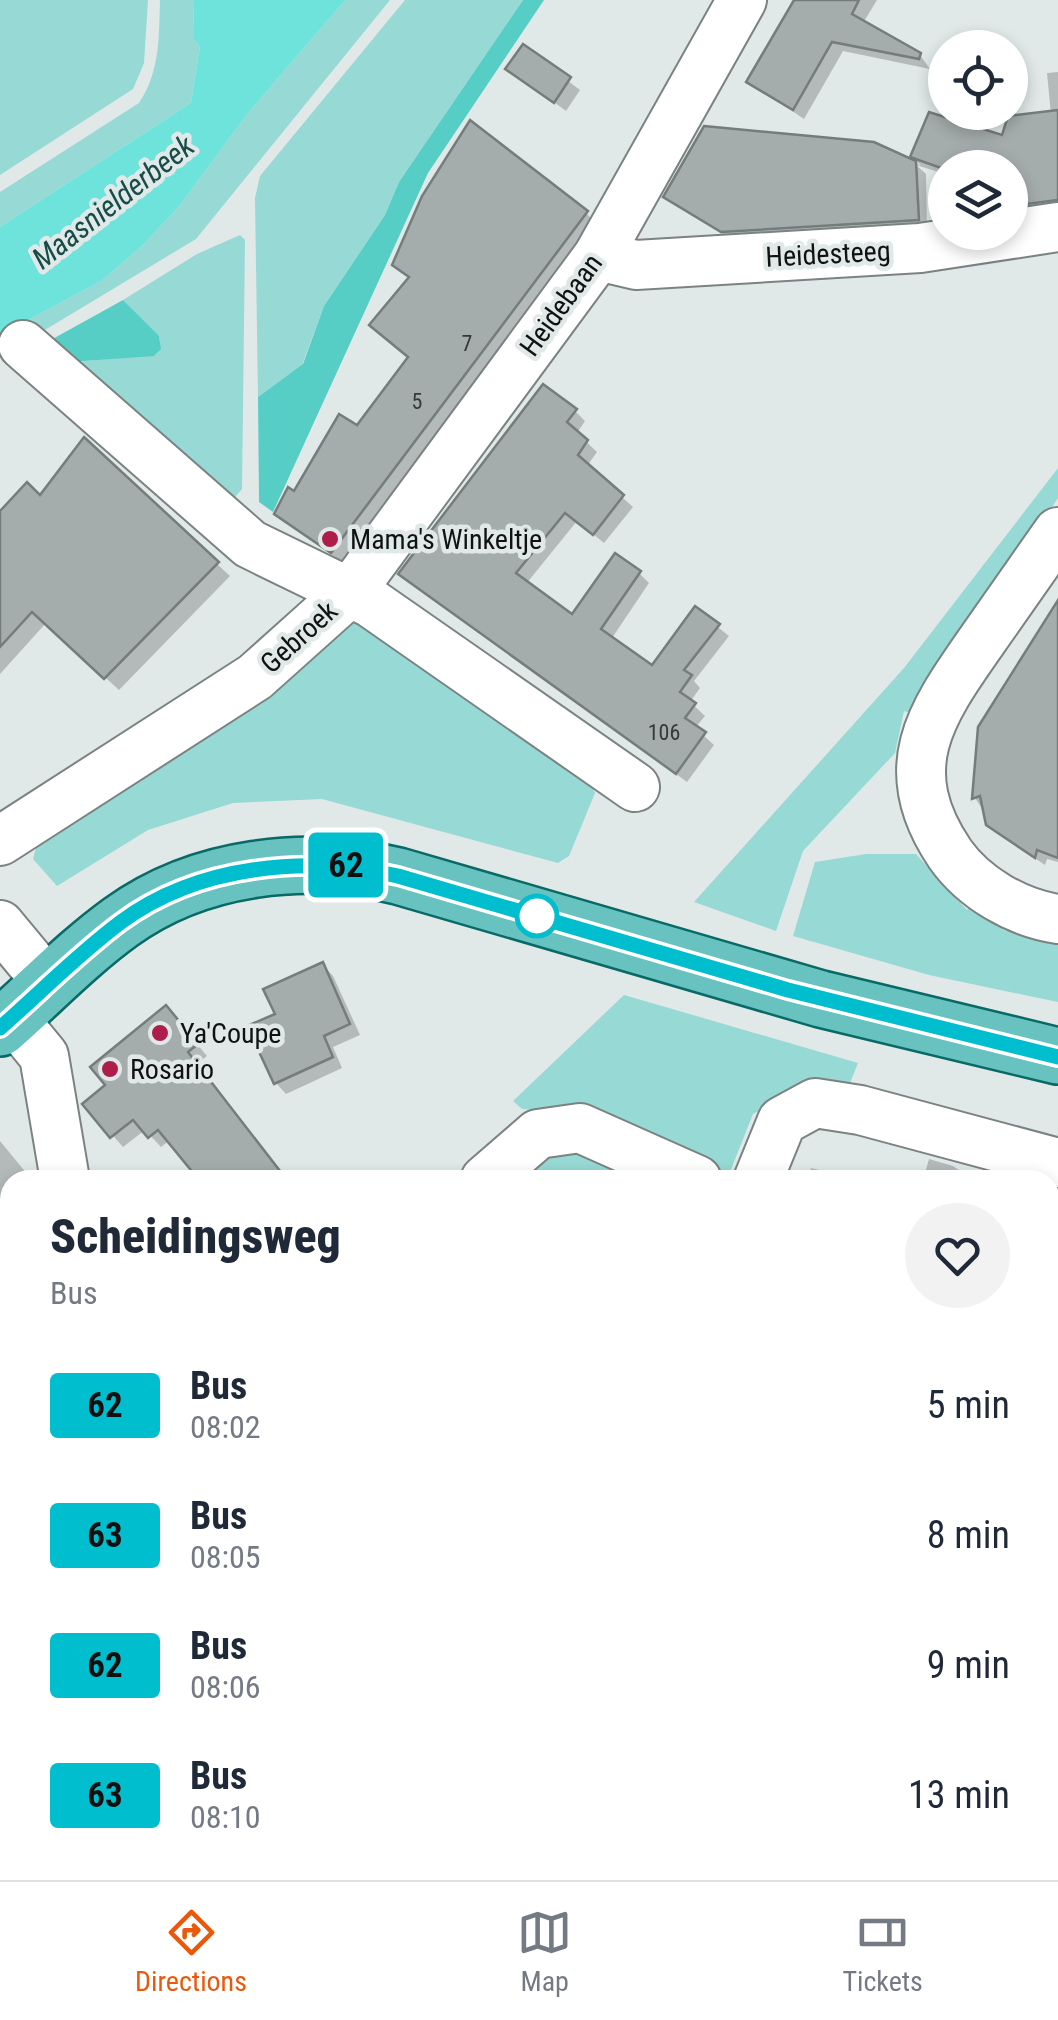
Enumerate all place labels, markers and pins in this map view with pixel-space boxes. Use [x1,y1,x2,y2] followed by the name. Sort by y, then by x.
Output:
[350,523,542,556] place label: Mama's Winkeltje
[319,528,341,550] marker: Mama's Winkeltje
[516,895,558,937] unlabelled marker
[180,1017,282,1050] place label: Ya'Coupe
[149,1022,171,1044] marker: Ya'Coupe
[130,1053,214,1086] place label: Rosario
[99,1058,121,1080] marker: Rosario

